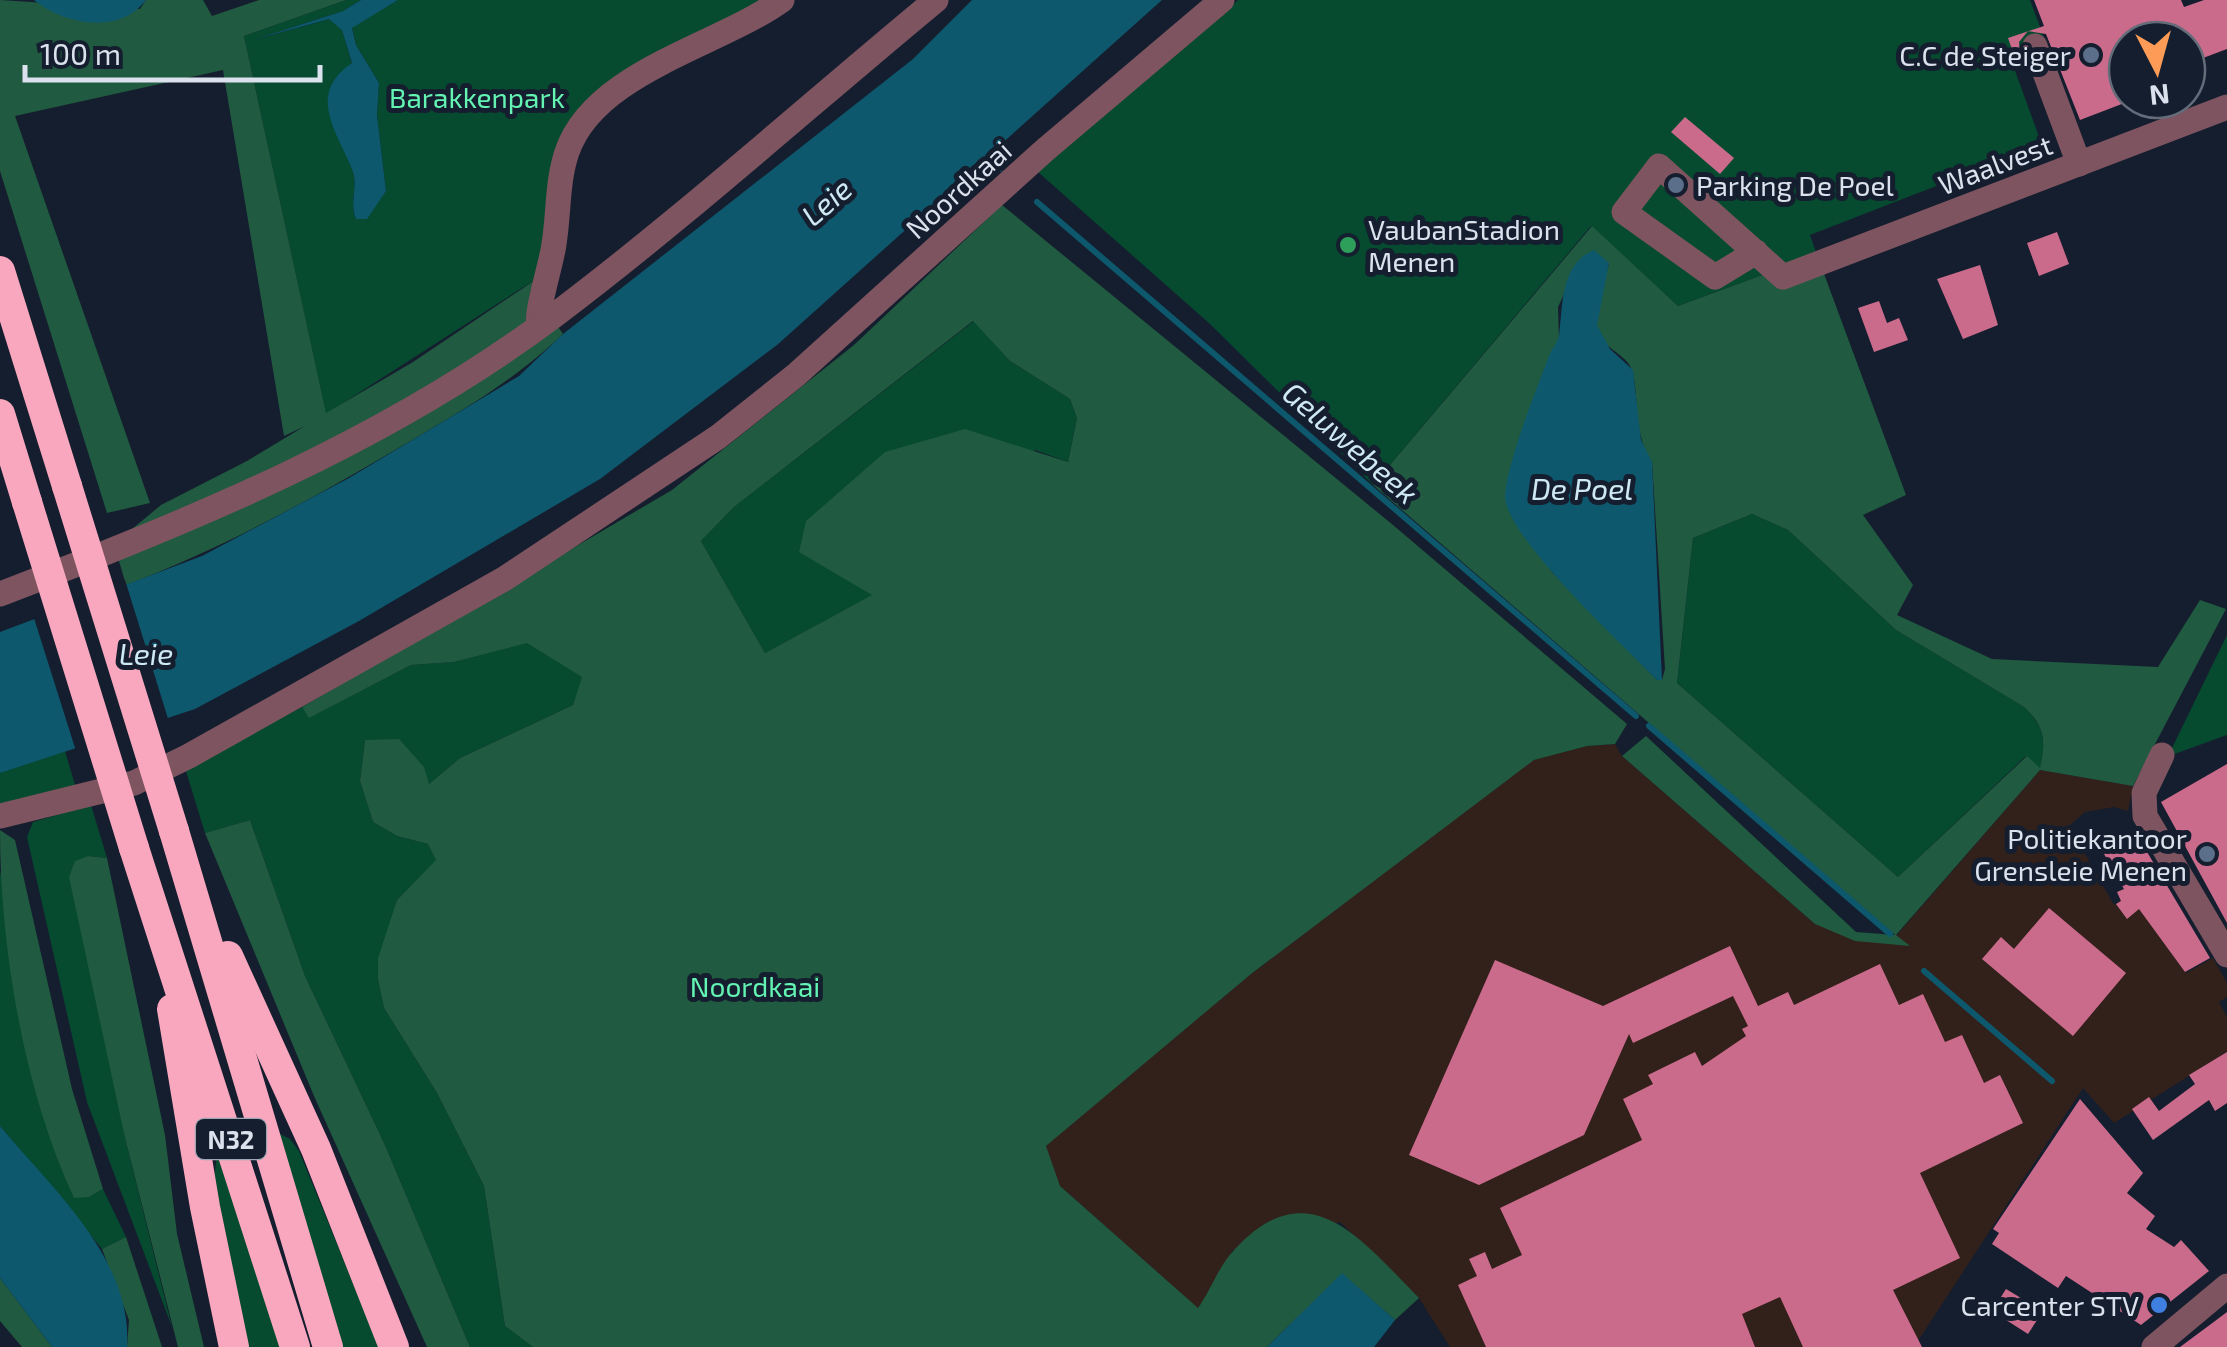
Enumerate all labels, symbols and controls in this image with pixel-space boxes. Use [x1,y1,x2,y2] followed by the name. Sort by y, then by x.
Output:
[25,20,320,82] scale bar
[2107,20,2207,120] north arrow
[40,35,121,71] text: 100 m
[1899,38,2071,72] place label: C.C de Steiger
[2080,44,2102,66] marker: C.C de Steiger
[2148,78,2172,114] text: N
[389,80,565,114] park label: Barakkenpark
[1933,127,2057,201] street label: Waalvest
[898,133,1018,245] street label: Noordkaai
[1696,168,1895,202] place label: Parking De Poel
[794,169,858,233] water label: Leie
[1665,174,1687,196] marker: Parking De Poel
[1368,212,1560,278] place label: VaubanStadion Menen
[1337,234,1359,256] marker: VaubanStadion Menen
[1276,374,1426,510] water label: Geluwebeek
[1531,470,1633,506] water label: De Poel
[119,635,173,671] water label: Leie
[1974,821,2187,887] place label: Politiekantoor Grensleie Menen
[2196,843,2218,865] marker: Politiekantoor Grensleie Menen
[690,969,820,1003] park label: Noordkaai
[196,1119,266,1159] road number: N32
[1960,1288,2139,1322] place label: Carcenter STV
[2148,1294,2170,1316] marker: Carcenter STV

